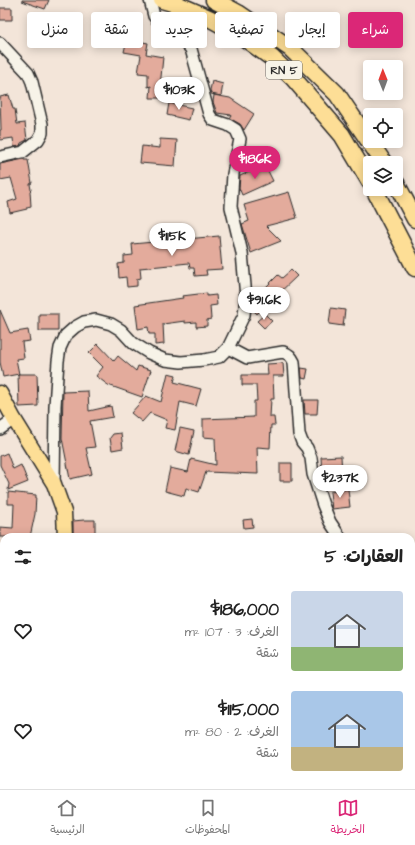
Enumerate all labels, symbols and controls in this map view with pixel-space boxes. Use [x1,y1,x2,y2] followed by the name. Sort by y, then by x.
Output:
[27,12,83,48] chip: منزل
[91,12,143,48] chip: شقة
[151,12,207,48] chip: جديد
[215,12,277,48] chip: تصفية
[285,12,340,48] chip: إيجار
[348,12,403,48] chip: شراء
[363,60,403,100] north arrow
[363,60,403,196] map controls
[266,61,302,79] road number: RN 5
[151,77,207,111] pin: $103K
[163,81,195,99] text: $103K
[363,108,403,148] button: locate
[227,146,283,180] pin: $186K
[238,150,272,168] text: $186K
[363,156,403,196] button: layers
[144,223,200,257] pin: $115K
[158,227,186,245] text: $115K
[231,287,297,321] pin: $91.6K
[247,291,281,309] text: $91.6K
[312,465,368,499] pin: $237K
[321,469,359,487] text: $237K
[324,545,403,569] text: العقارات: 5
[12,546,34,568] icon: filters
[210,598,279,622] text: $186,000
[323,607,371,655] icon: home
[12,620,34,642] icon: heart
[185,623,279,641] text: الغرف: 3 · 107 m²
[256,644,279,662] text: شقة
[218,698,279,722] text: $115,000
[323,707,371,755] icon: home
[12,720,34,742] icon: heart
[185,723,279,741] text: الغرف: 2 · 80 m²
[256,744,279,762] text: شقة
[50,797,85,839] tab: الرئيسية
[185,797,230,839] tab: المحفوظات
[331,797,365,839] tab: الخريطة

